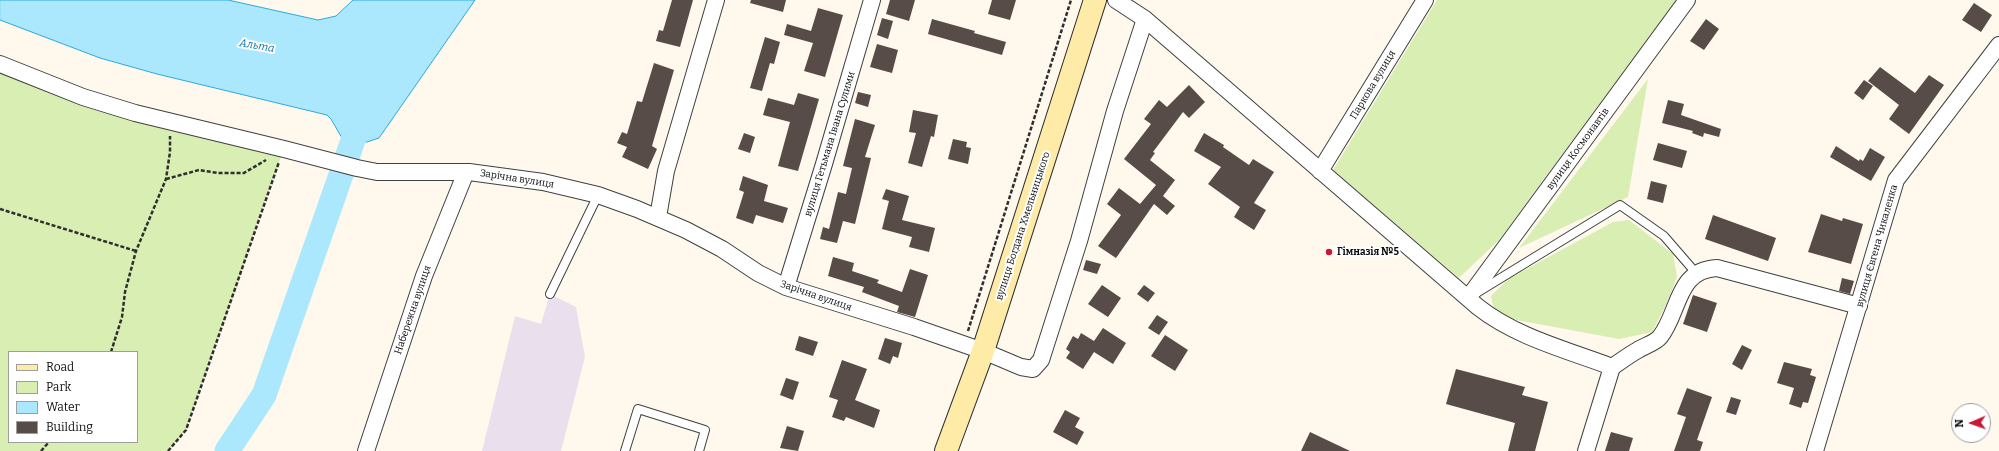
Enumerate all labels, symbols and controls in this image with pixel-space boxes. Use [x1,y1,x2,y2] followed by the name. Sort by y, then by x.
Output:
[238,36,276,56] water label: Альта
[1348,48,1398,122] street label: Паркова вулиця
[802,70,858,218] street label: вулиця Гетьмана Івана Сулими
[1544,106,1612,192] street label: вулиця Космонавтів
[993,150,1053,302] street label: вулиця Богдана Хмельницького
[479,167,555,191] street label: Зарічна вулиця
[1854,183,1900,309] street label: вулиця Євгена Чикаленка
[1337,246,1399,258] place label: Гімназія №5
[1324,247,1334,257] marker: Гімназія №5
[392,264,434,356] street label: Набережна вулиця
[779,278,853,314] street label: Зарічна вулиця
[8,351,138,443] legend
[46,360,74,374] text: Road
[46,380,71,394] text: Park
[46,400,80,414] text: Water
[1951,403,1991,443] north arrow
[1953,419,1966,428] text: N
[46,420,93,434] text: Building

